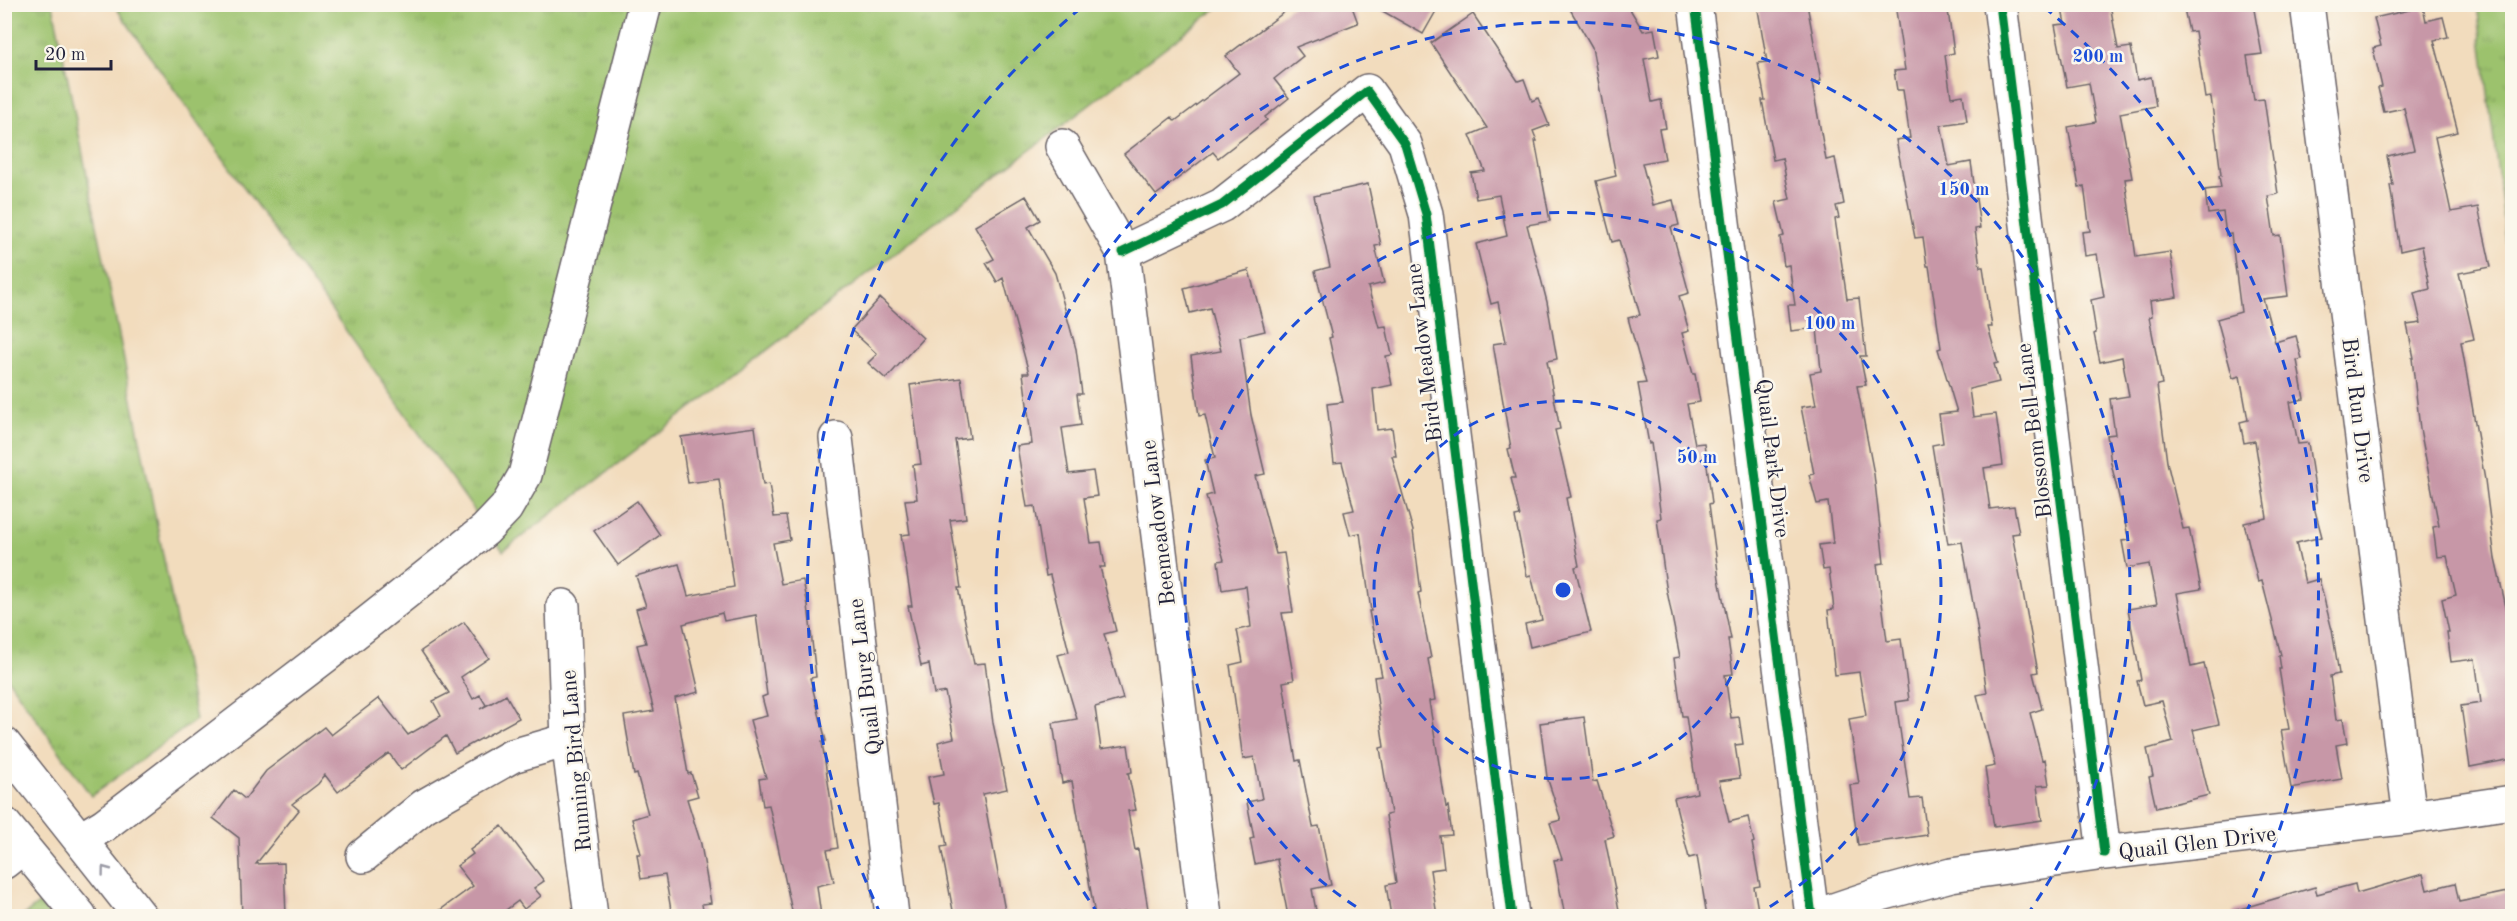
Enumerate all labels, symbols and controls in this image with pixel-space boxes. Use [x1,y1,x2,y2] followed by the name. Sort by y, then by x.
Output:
[36,33,111,71] scale bar
[45,46,85,64] text: 20 m
[2073,48,2123,66] text: 200 m
[1939,181,1989,199] text: 150 m
[1403,262,1447,443] street label: Bird Meadow Lane
[1805,315,1855,333] text: 100 m
[2337,336,2377,484] street label: Bird Run Drive
[2013,342,2057,520] street label: Blossom Bell Lane
[1751,377,1793,539] street label: Quail Park Drive
[1138,439,1180,607] street label: Beemeadow Lane
[1677,449,1717,467] text: 50 m
[1553,580,1573,600] centre of rings
[845,597,887,756] street label: Quail Burg Lane
[558,669,596,853] street label: Running Bird Lane
[2117,823,2277,865] street label: Quail Glen Drive
[101,866,112,877] one-way arrow

